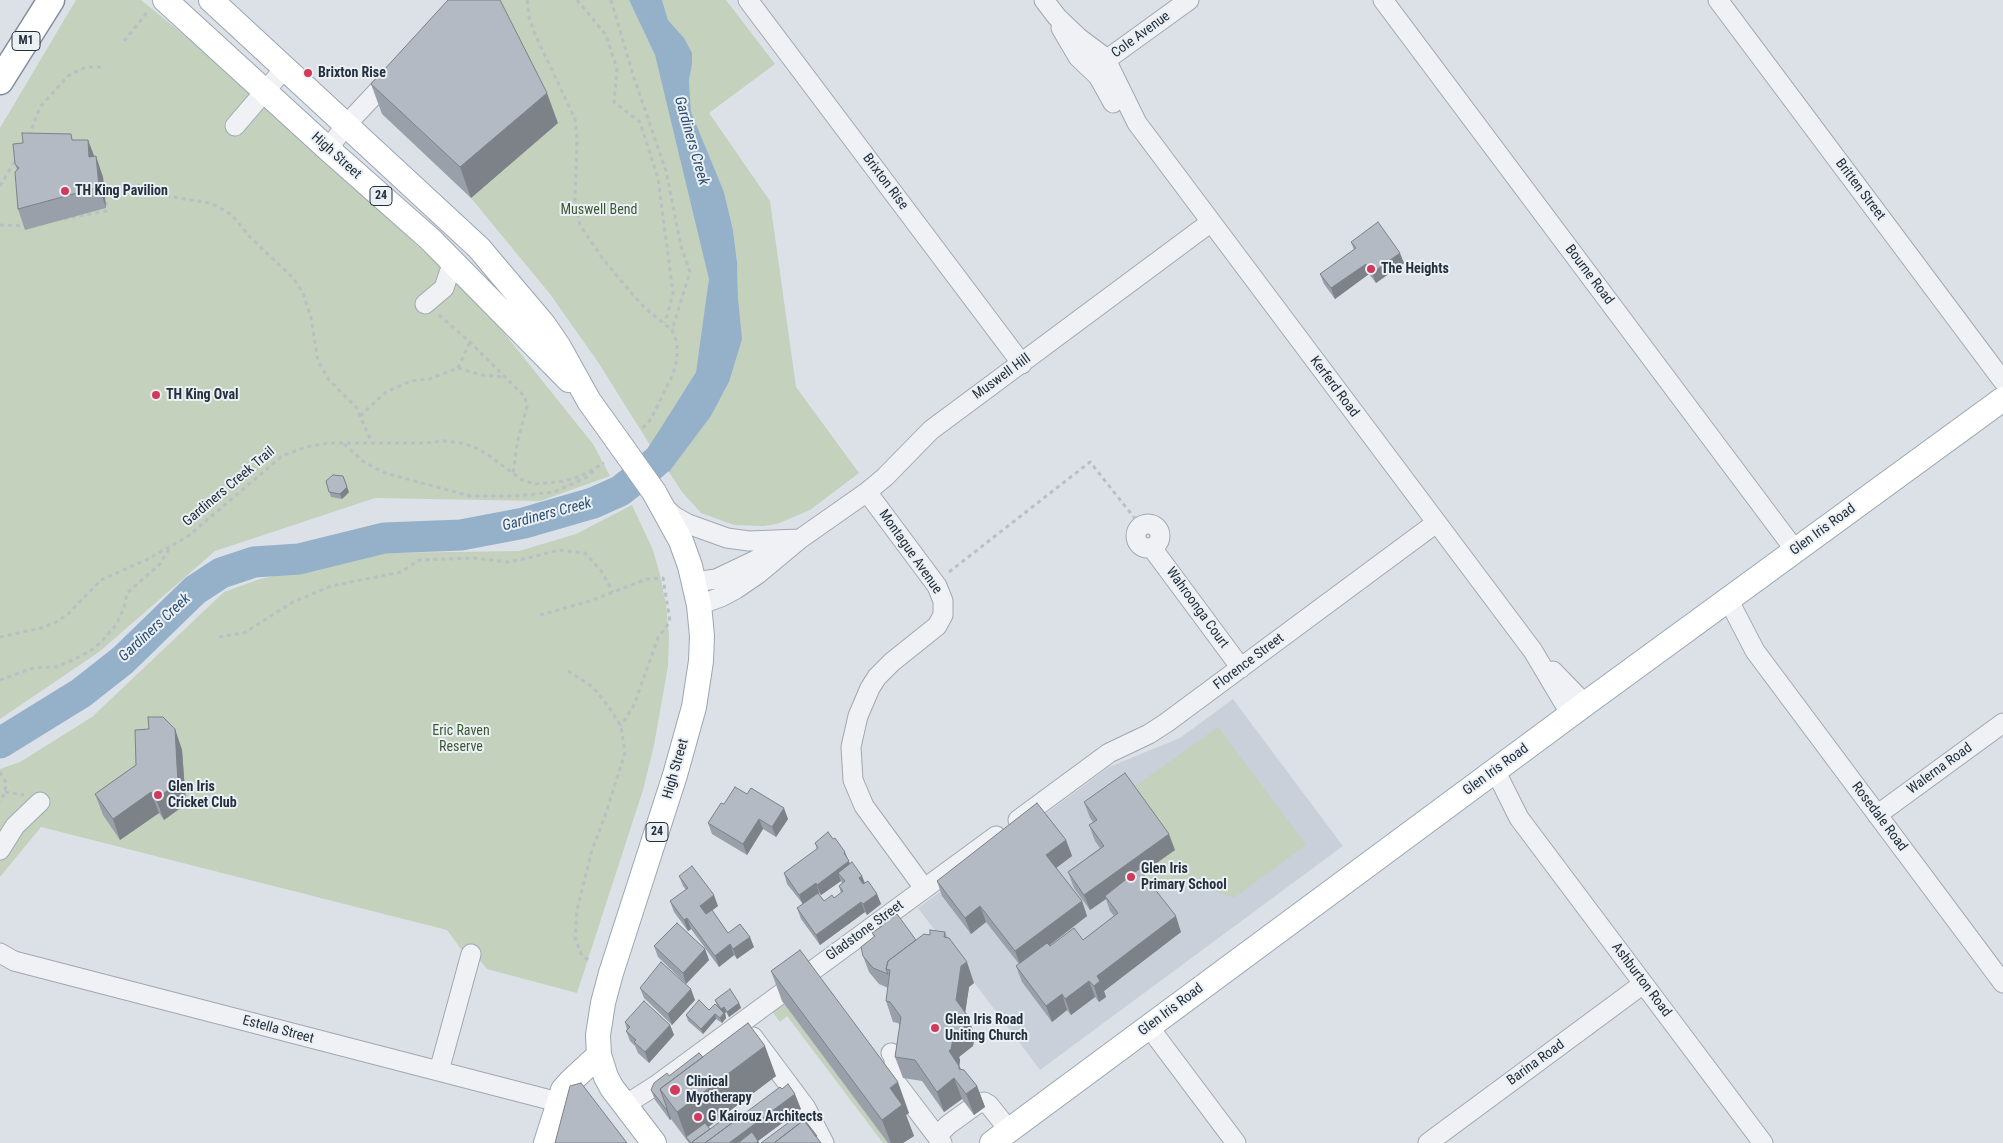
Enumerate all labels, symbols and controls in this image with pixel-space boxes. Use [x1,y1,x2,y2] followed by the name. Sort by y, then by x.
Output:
[1108,8,1174,62] street label: Cole Avenue
[12,31,40,50] road number: M1
[318,65,386,81] place label: Brixton Rise
[302,67,314,79] marker: Brixton Rise
[670,95,712,187] water label: Gardiners Creek
[307,129,365,183] street label: High Street
[858,151,912,213] street label: Brixton Rise
[1831,156,1889,224] street label: Britten Street
[75,183,168,199] place label: TH King Pavilion
[59,185,71,197] marker: TH King Pavilion
[370,187,392,206] road number: 24
[561,202,637,218] park label: Muswell Bend
[1561,242,1617,308] street label: Bourne Road
[1381,261,1449,277] place label: The Heights
[1365,263,1377,275] marker: The Heights
[970,350,1034,404] street label: Muswell Hill
[1306,353,1362,421] street label: Kerferd Road
[166,387,239,403] place label: TH King Oval
[150,389,162,401] marker: TH King Oval
[180,444,278,530] street label: Gardiners Creek Trail
[500,494,594,536] water label: Gardiners Creek
[1787,501,1859,559] street label: Glen Iris Road
[875,507,945,597] street label: Montague Avenue
[1162,564,1232,652] street label: Wahroonga Court
[115,590,195,666] water label: Gardiners Creek
[1211,630,1287,694] street label: Florence Street
[432,723,490,756] park label: Eric Raven Reserve
[659,737,693,801] street label: High Street
[1904,740,1976,798] street label: Walerna Road
[1460,741,1532,799] street label: Glen Iris Road
[168,779,237,812] place label: Glen Iris Cricket Club
[1848,779,1910,855] street label: Rosedale Road
[152,789,164,801] marker: Glen Iris Cricket Club
[646,822,668,842] road number: 24
[1141,861,1227,894] place label: Glen Iris Primary School
[1125,871,1137,883] marker: Glen Iris Primary School
[823,897,907,965] street label: Gladstone Street
[1608,940,1674,1020] street label: Ashburton Road
[1135,980,1207,1040] street label: Glen Iris Road
[240,1012,316,1048] street label: Estella Street
[945,1012,1028,1044] place label: Glen Iris Road Uniting Church
[929,1022,941,1034] marker: Glen Iris Road Uniting Church
[1504,1037,1568,1089] street label: Barina Road
[686,1074,752,1106] place label: Clinical Myotherapy
[668,1083,682,1097] marker: Clinical Myotherapy
[708,1109,823,1125] place label: G Kairouz Architects
[692,1111,704,1123] marker: G Kairouz Architects

